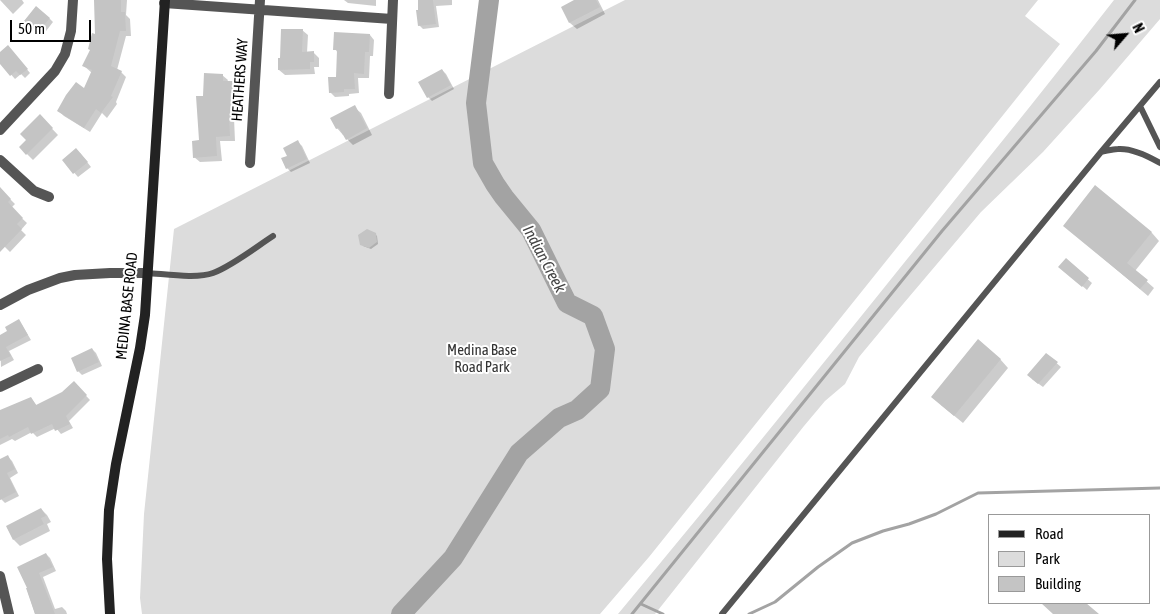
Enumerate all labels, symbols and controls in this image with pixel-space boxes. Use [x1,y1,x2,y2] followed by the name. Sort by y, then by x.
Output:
[12,10,94,42] scale bar
[1100,10,1150,60] north arrow
[18,20,45,37] text: 50 m
[1129,21,1147,35] text: N
[228,38,252,122] street label: HEATHERS WAY
[518,222,570,296] water label: Indian Creek
[112,251,142,361] street label: MEDINA BASE ROAD
[447,341,517,376] park label: Medina Base Road Park
[988,514,1150,604] legend
[1035,525,1064,542] text: Road
[1035,550,1060,567] text: Park
[1035,575,1081,592] text: Building

